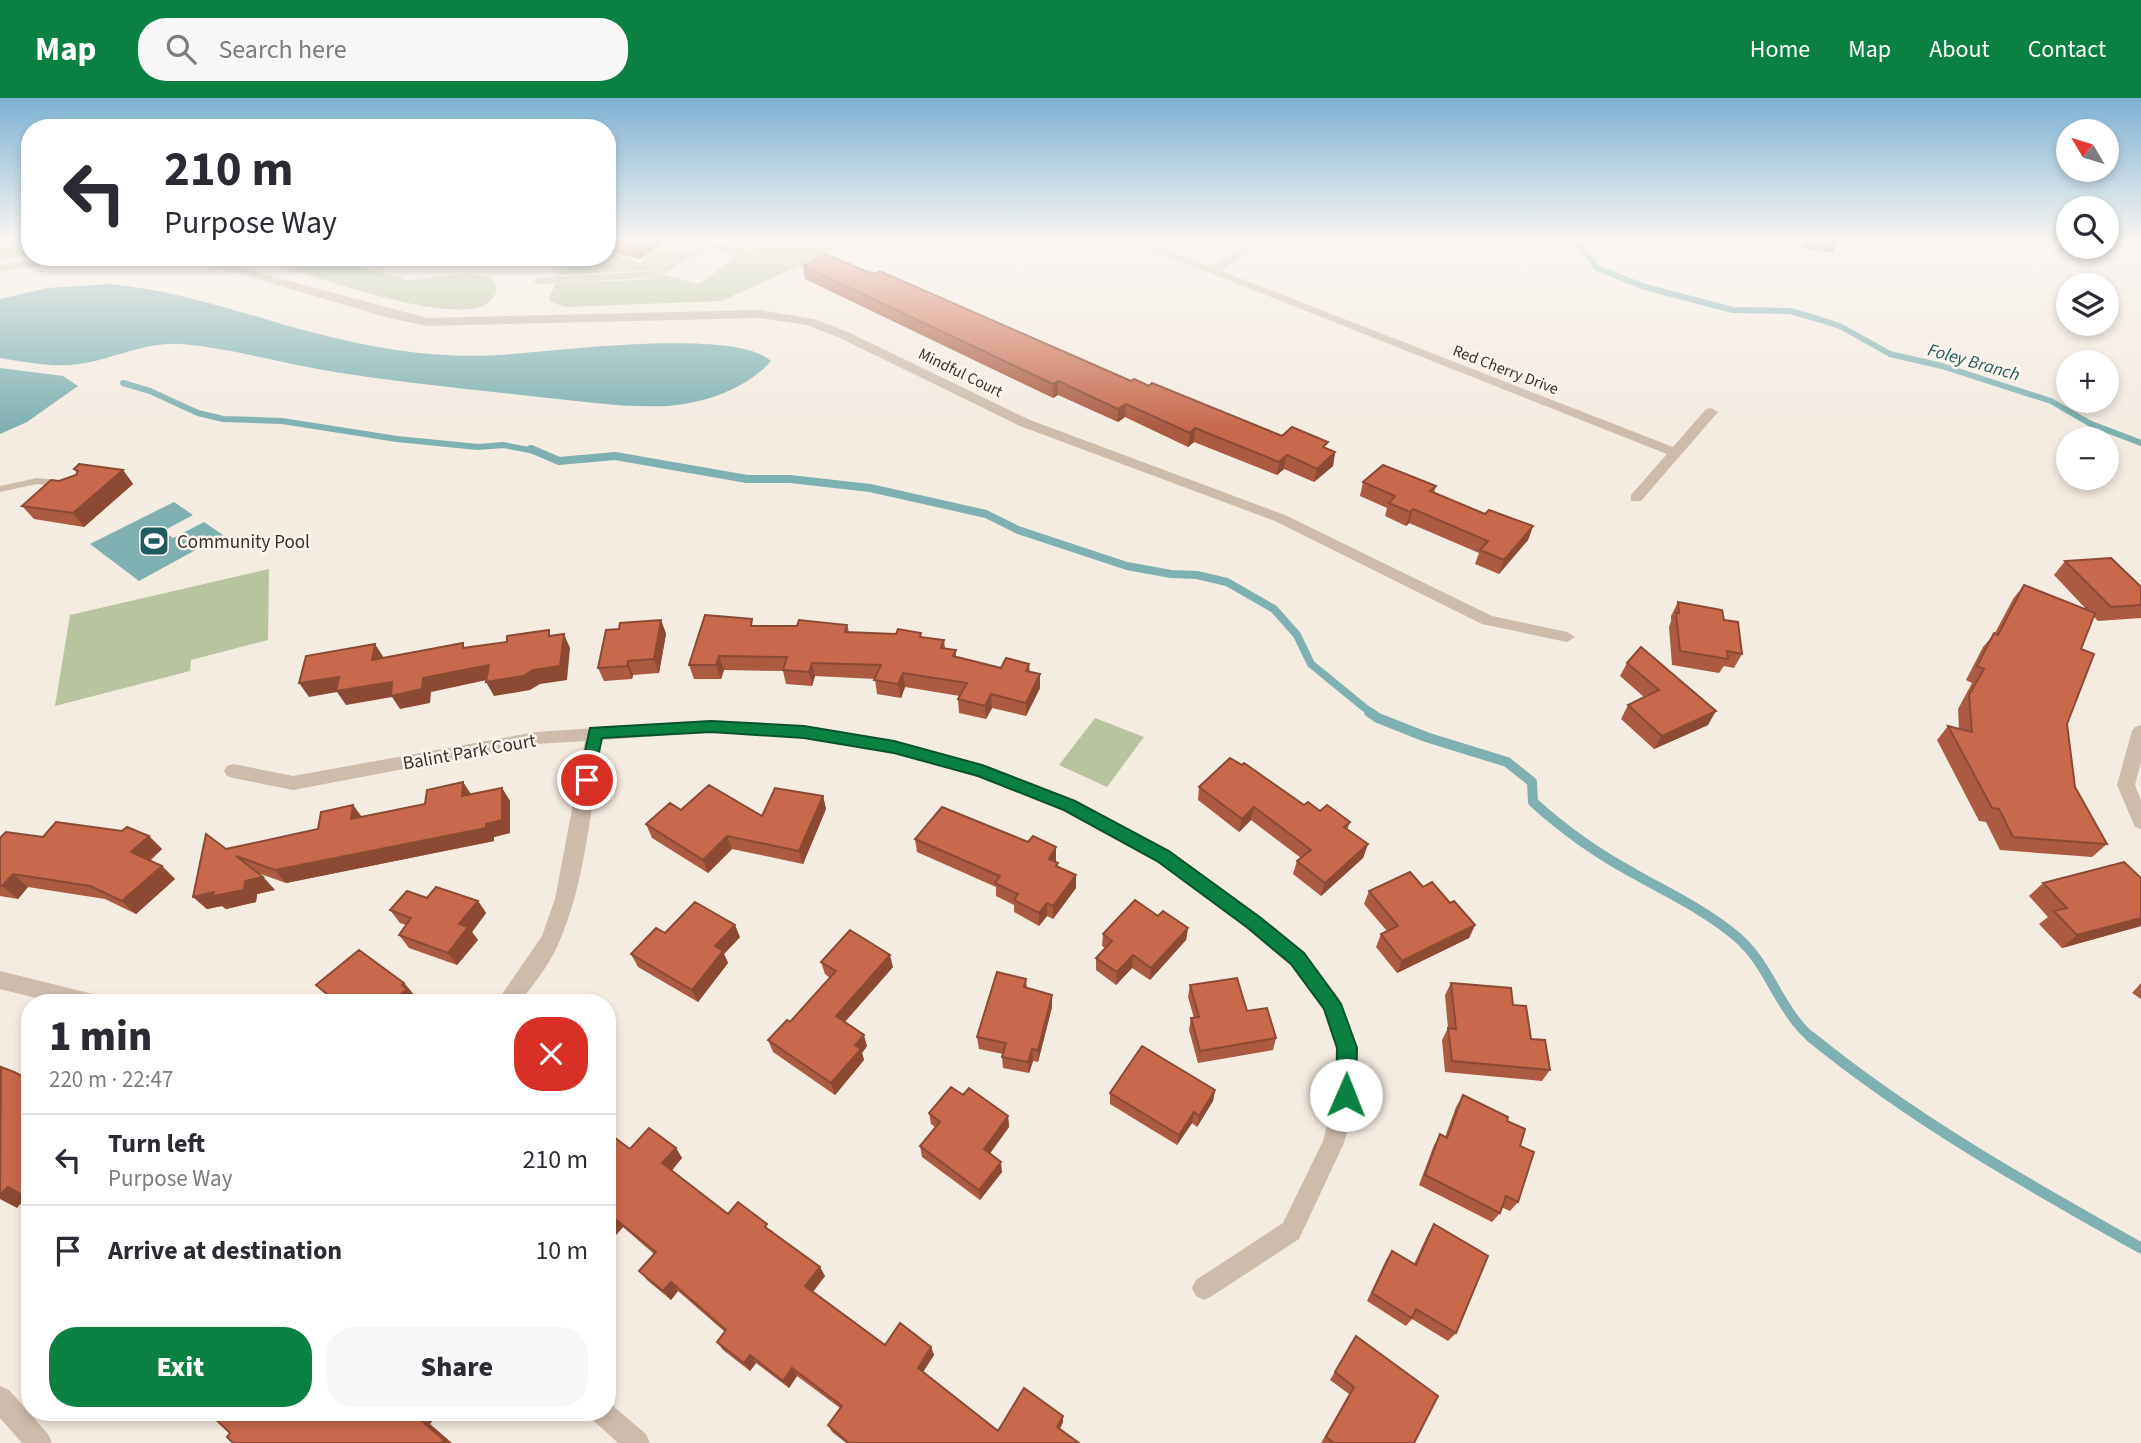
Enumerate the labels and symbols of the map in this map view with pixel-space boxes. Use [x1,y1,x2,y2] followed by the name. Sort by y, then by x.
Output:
[2056,119,2119,182] north arrow
[1925,337,2023,388] water label: Foley Branch
[1450,340,1562,400] street label: Red Cherry Drive
[915,343,1007,403] street label: Mindful Court
[137,524,171,558] sports icon: Community Pool
[177,529,310,556] place label: Community Pool
[401,727,538,777] street label: Balint Park Court
[557,750,617,810] pin
[1309,1058,1383,1132] position arrow

